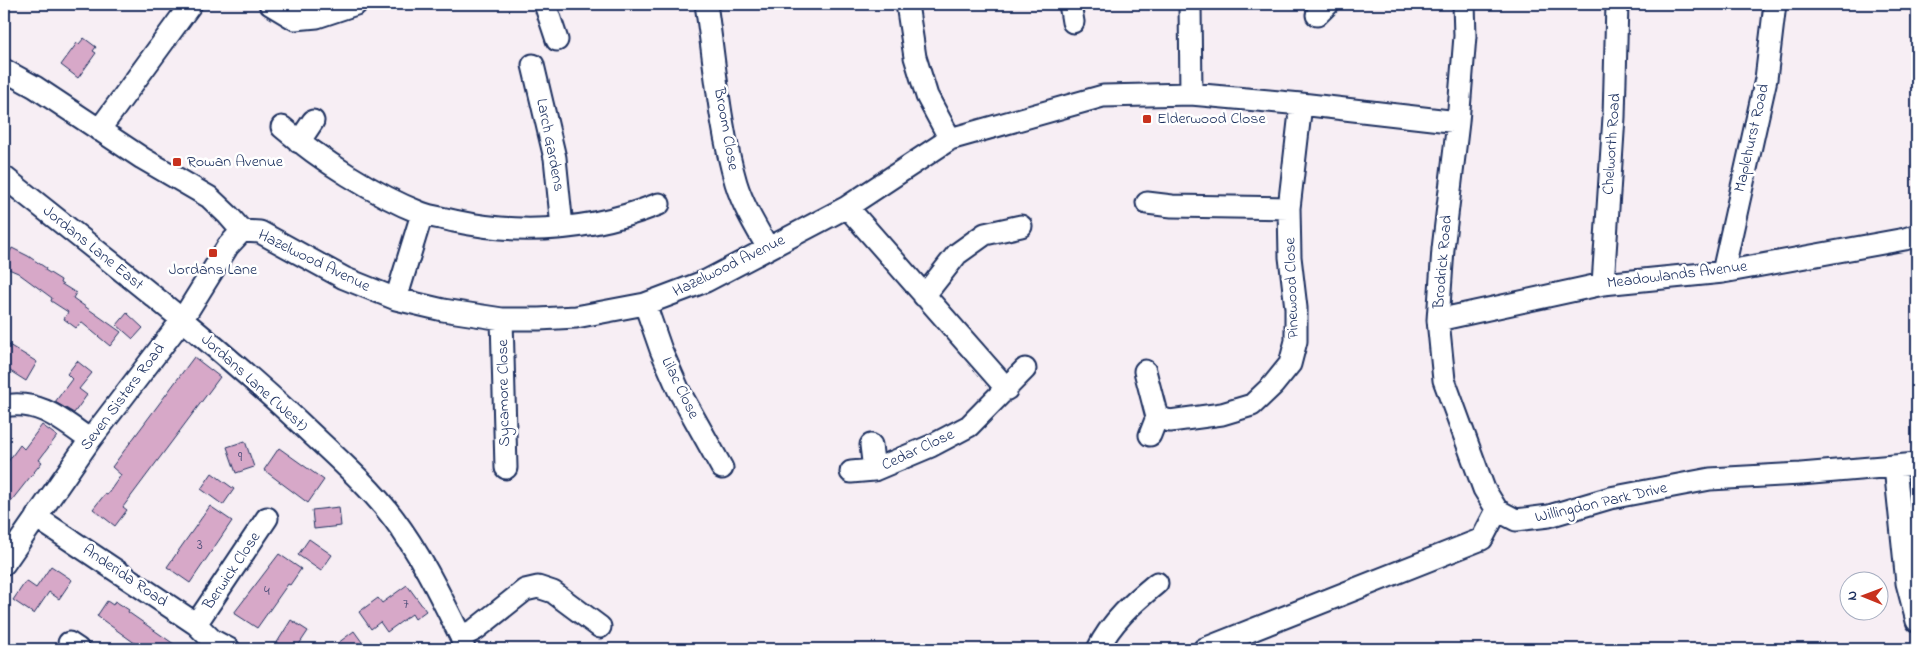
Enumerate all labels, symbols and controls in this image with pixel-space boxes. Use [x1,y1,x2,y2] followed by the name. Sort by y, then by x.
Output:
[1728,82,1776,194] street label: Maplehurst Road
[707,85,745,173] street label: Broom Close
[1596,92,1628,196] street label: Chelworth Road
[529,97,571,193] street label: Larch Gardens
[1157,107,1266,131] place label: Elderwood Close
[1141,113,1153,125] marker: Elderwood Close
[187,150,284,174] place label: Rowan Avenue
[171,156,183,168] marker: Rowan Avenue
[37,200,149,297] street label: Jordans Lane East
[1427,214,1459,311] street label: Brodrick Road
[254,223,375,299] street label: Hazelwood Avenue
[669,228,790,304] street label: Hazelwood Avenue
[1278,236,1306,339] street label: Pinewood Close
[207,247,219,259] marker: Jordans Lane
[1605,254,1749,296] street label: Meadowlands Avenue
[169,258,258,282] place label: Jordans Lane
[195,328,313,438] street label: Jordans Lane (West)
[75,338,171,456] street label: Seven Sisters Road
[491,338,517,447] street label: Sycamore Close
[655,353,706,424] street label: Lilac Close
[878,422,959,477] street label: Cedar Close
[238,447,243,468] house number: 9
[1533,476,1670,530] street label: Willingdon Park Drive
[196,527,267,616] street label: Berwick Close
[197,535,203,556] house number: 3
[78,539,172,613] street label: Anderida Road
[1838,570,1888,620] north arrow
[264,581,270,602] house number: 4
[1842,591,1863,601] text: N
[403,594,409,615] house number: 7

